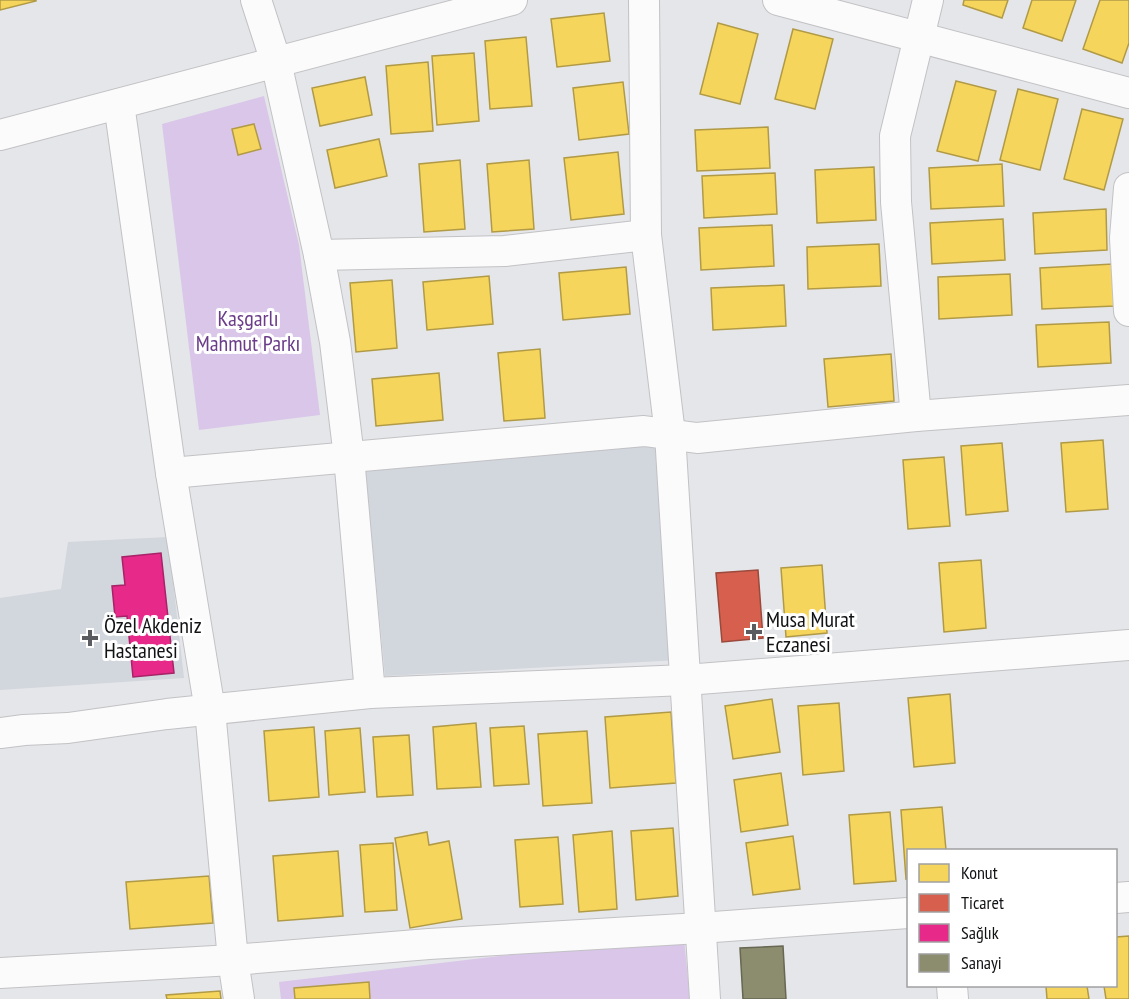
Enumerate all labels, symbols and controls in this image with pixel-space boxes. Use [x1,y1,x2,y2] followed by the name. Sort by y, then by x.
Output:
[196,304,300,357] park label: Kaşgarlı Mahmut Parkı
[766,605,855,658] place label: Musa Murat Eczanesi
[104,611,202,664] place label: Özel Akdeniz Hastanesi
[747,625,761,639] marker: Musa Murat Eczanesi
[81,629,99,647] marker: Özel Akdeniz Hastanesi
[907,849,1117,987] legend
[961,861,998,884] text: Konut
[961,891,1004,914] text: Ticaret
[961,921,999,944] text: Sağlık
[961,951,1002,974] text: Sanayi

